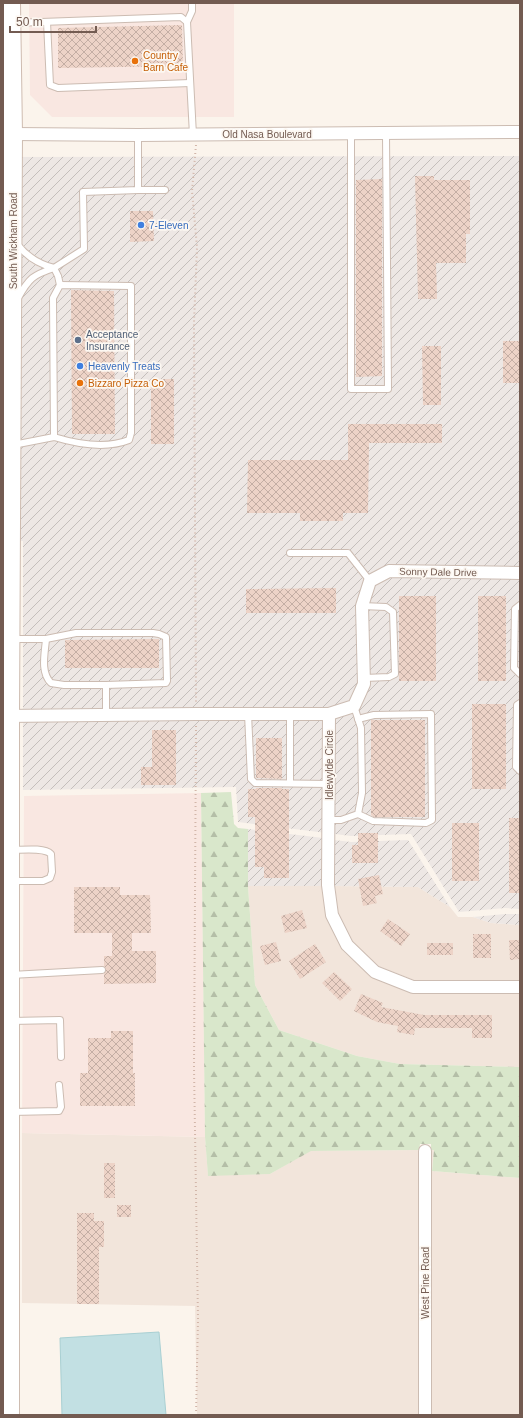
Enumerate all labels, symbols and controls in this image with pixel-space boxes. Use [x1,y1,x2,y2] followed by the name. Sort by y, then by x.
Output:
[10,8,96,34] scale bar
[16,15,43,29] text: 50 m
[143,50,188,73] place label: Country Barn Cafe
[130,56,140,66] marker: Country Barn Cafe
[222,129,312,140] street label: Old Nasa Boulevard
[8,193,19,289] street label: South Wickham Road
[136,220,146,230] marker: 7-Eleven
[149,220,188,231] place label: 7-Eleven
[86,329,139,352] place label: Acceptance Insurance
[73,335,83,345] marker: Acceptance Insurance
[75,361,85,371] marker: Heavenly Treats
[88,361,160,372] place label: Heavenly Treats
[75,378,85,388] marker: Bizzaro Pizza Co
[88,378,165,389] place label: Bizzaro Pizza Co
[399,566,477,578] street label: Sonny Dale Drive
[324,730,335,800] street label: Idlewylde Circle
[420,1247,431,1319] street label: West Pine Road

